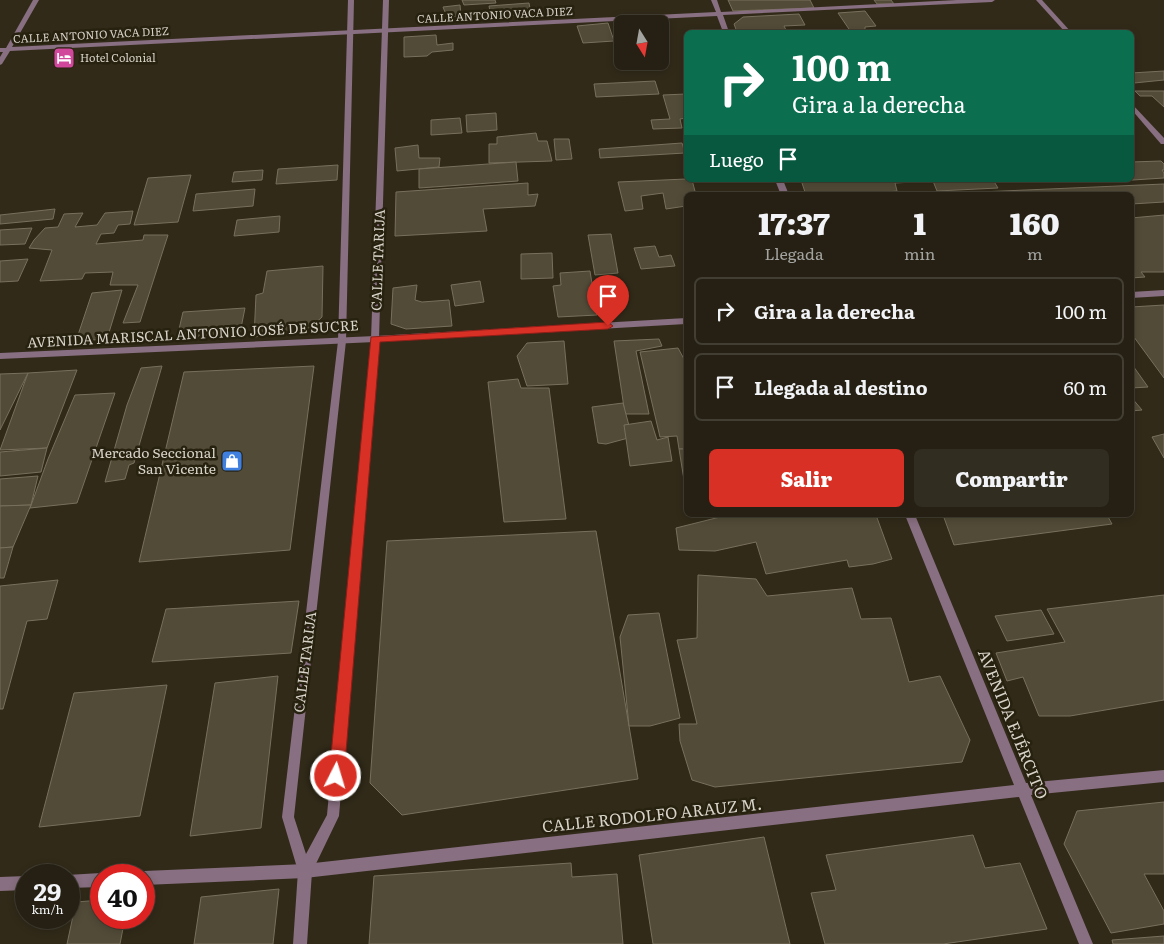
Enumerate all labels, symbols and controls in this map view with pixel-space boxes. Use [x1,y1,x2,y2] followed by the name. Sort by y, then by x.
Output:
[417,2,573,26] street label: CALLE ANTONIO VACA DIEZ
[614,15,669,70] north arrow
[614,15,669,70] map controls
[13,22,169,46] street label: CALLE ANTONIO VACA DIEZ
[792,40,892,92] text: 100 m
[52,46,76,70] hotel icon: Hotel Colonial
[80,49,156,65] place label: Hotel Colonial
[709,50,774,115] icon: right
[792,87,966,120] text: Gira a la derecha
[709,145,764,173] text: Luego
[774,145,802,173] icon: arrive
[758,200,830,244] text: 17:37
[913,200,926,244] text: 1
[1010,200,1060,244] text: 160
[365,208,389,311] street label: CALLE TARIJA
[764,241,824,265] text: Llegada
[904,241,935,265] text: min
[1027,241,1042,265] text: m
[587,275,629,326] pin
[594,282,622,310] icon: arrive
[711,297,739,325] icon: right
[754,297,915,325] text: Gira a la derecha
[1055,297,1107,325] text: 100 m
[27,314,359,352] street label: AVENIDA MARISCAL ANTONIO JOSÉ DE SUCRE
[711,373,739,401] icon: arrive
[754,373,928,401] text: Llegada al destino
[1064,373,1107,401] text: 60 m
[91,442,216,478] place label: Mercado Seccional San Vicente
[220,449,244,473] shop icon: Mercado Seccional San Vicente
[709,449,904,507] button: Salir
[914,449,1109,507] button: Compartir
[288,610,320,713] street label: CALLE TARIJA
[973,645,1055,802] street label: AVENIDA EJÉRCITO
[309,749,361,801] position arrow
[541,791,763,838] street label: CALLE RODOLFO ARAUZ M.
[90,864,155,929] speed limit sign: 40
[34,872,61,909] text: 29
[32,900,63,918] text: km/h

